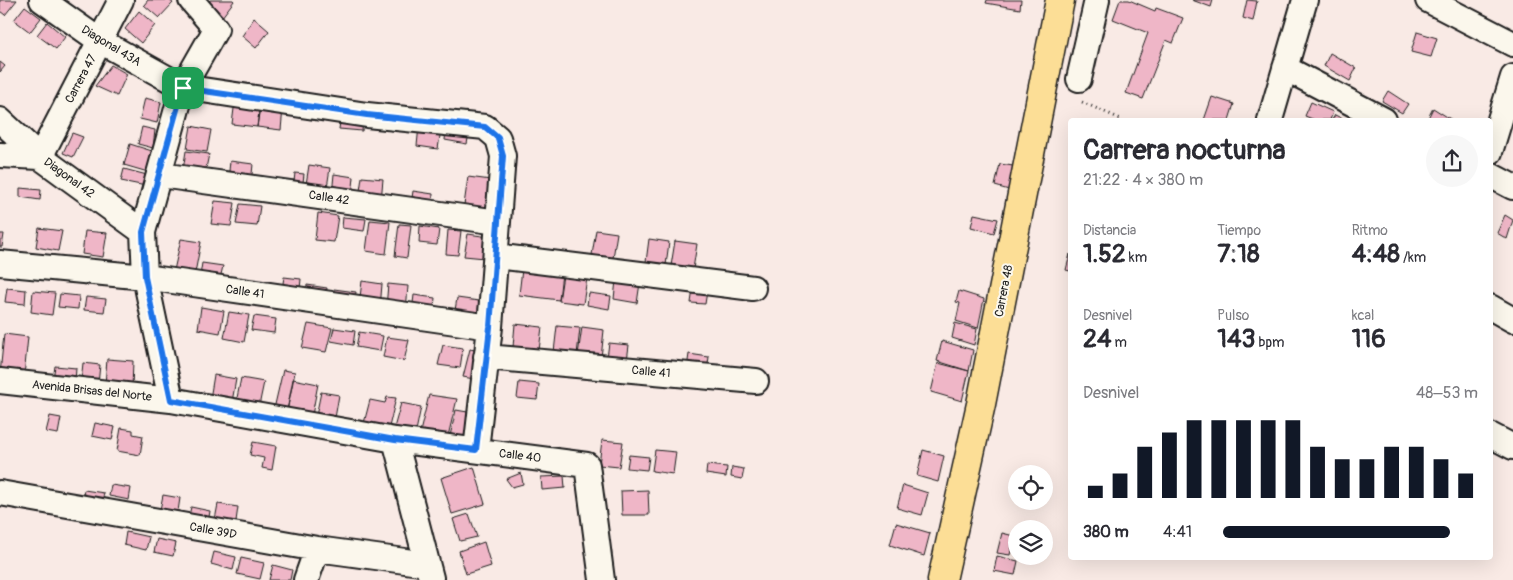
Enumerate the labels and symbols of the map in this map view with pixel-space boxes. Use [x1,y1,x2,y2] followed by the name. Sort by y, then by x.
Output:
[78,22,144,70] street label: Diagonal 43A
[62,52,100,106] street label: Carrera 47
[162,67,204,109] pin
[41,155,98,202] street label: Diagonal 42
[308,188,351,208] street label: Calle 42
[992,264,1016,318] street label: Carrera 48
[225,282,265,302] street label: Calle 41
[631,363,671,381] street label: Calle 41
[31,377,153,405] street label: Avenida Brisas del Norte
[498,446,542,466] street label: Calle 40
[188,519,238,543] street label: Calle 39D

